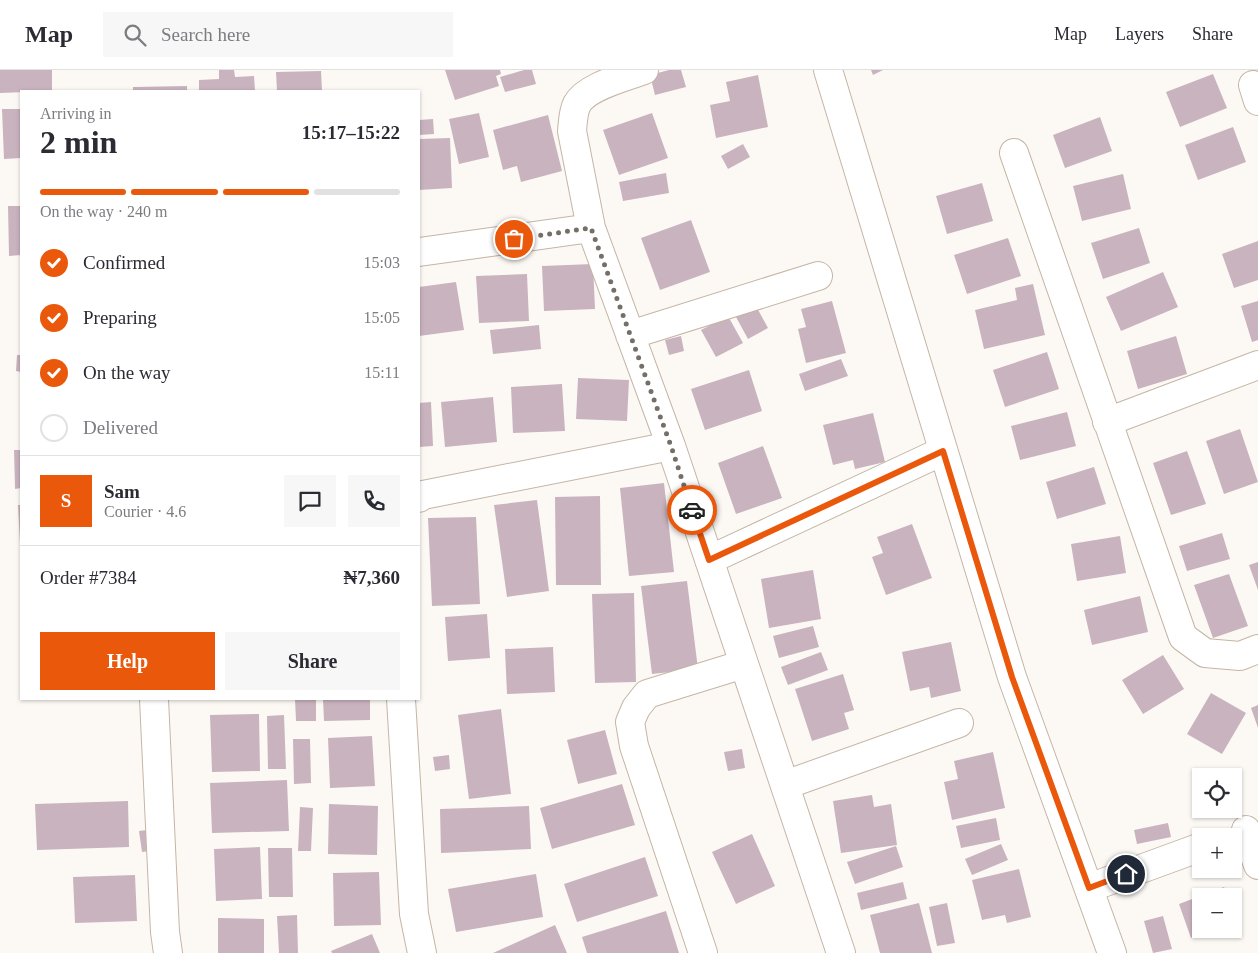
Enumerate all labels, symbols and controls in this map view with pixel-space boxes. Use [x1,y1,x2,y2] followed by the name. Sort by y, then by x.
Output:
[103,12,453,57] search box
[25,21,73,47] text: Map
[121,21,149,49] icon: search
[161,24,250,45] text: Search here
[1054,24,1087,44] text: Map
[1115,24,1164,44] text: Layers
[1192,24,1233,44] text: Share
[40,105,112,122] text: Arriving in
[302,122,400,143] text: 15:17–15:22
[40,124,117,160] text: 2 min
[40,203,168,220] text: On the way · 240 m
[493,218,535,260] pin
[500,225,528,253] icon: bag
[40,249,68,277] icon: check
[83,252,165,273] text: Confirmed
[364,254,400,271] text: 15:03
[40,304,68,332] icon: check
[83,307,157,328] text: Preparing
[364,309,400,326] text: 15:05
[40,359,68,387] icon: check
[83,362,171,383] text: On the way
[364,364,400,381] text: 15:11
[83,417,158,438] text: Delivered
[284,475,336,527] button: chat
[348,475,400,527] button: phone
[104,481,140,502] text: Sam
[667,485,717,535] courier
[61,490,71,511] text: S
[678,496,706,524] icon: car
[104,503,186,520] text: Courier · 4.6
[40,567,137,588] text: Order #7384
[344,567,400,588] text: ₦7,360
[40,632,215,690] button: Help
[225,632,400,690] button: Share
[1192,768,1242,938] map controls
[1192,768,1242,818] button: locate
[1192,828,1242,878] button: +
[1105,853,1147,895] pin
[1112,860,1140,888] icon: home
[1192,888,1242,938] button: −

